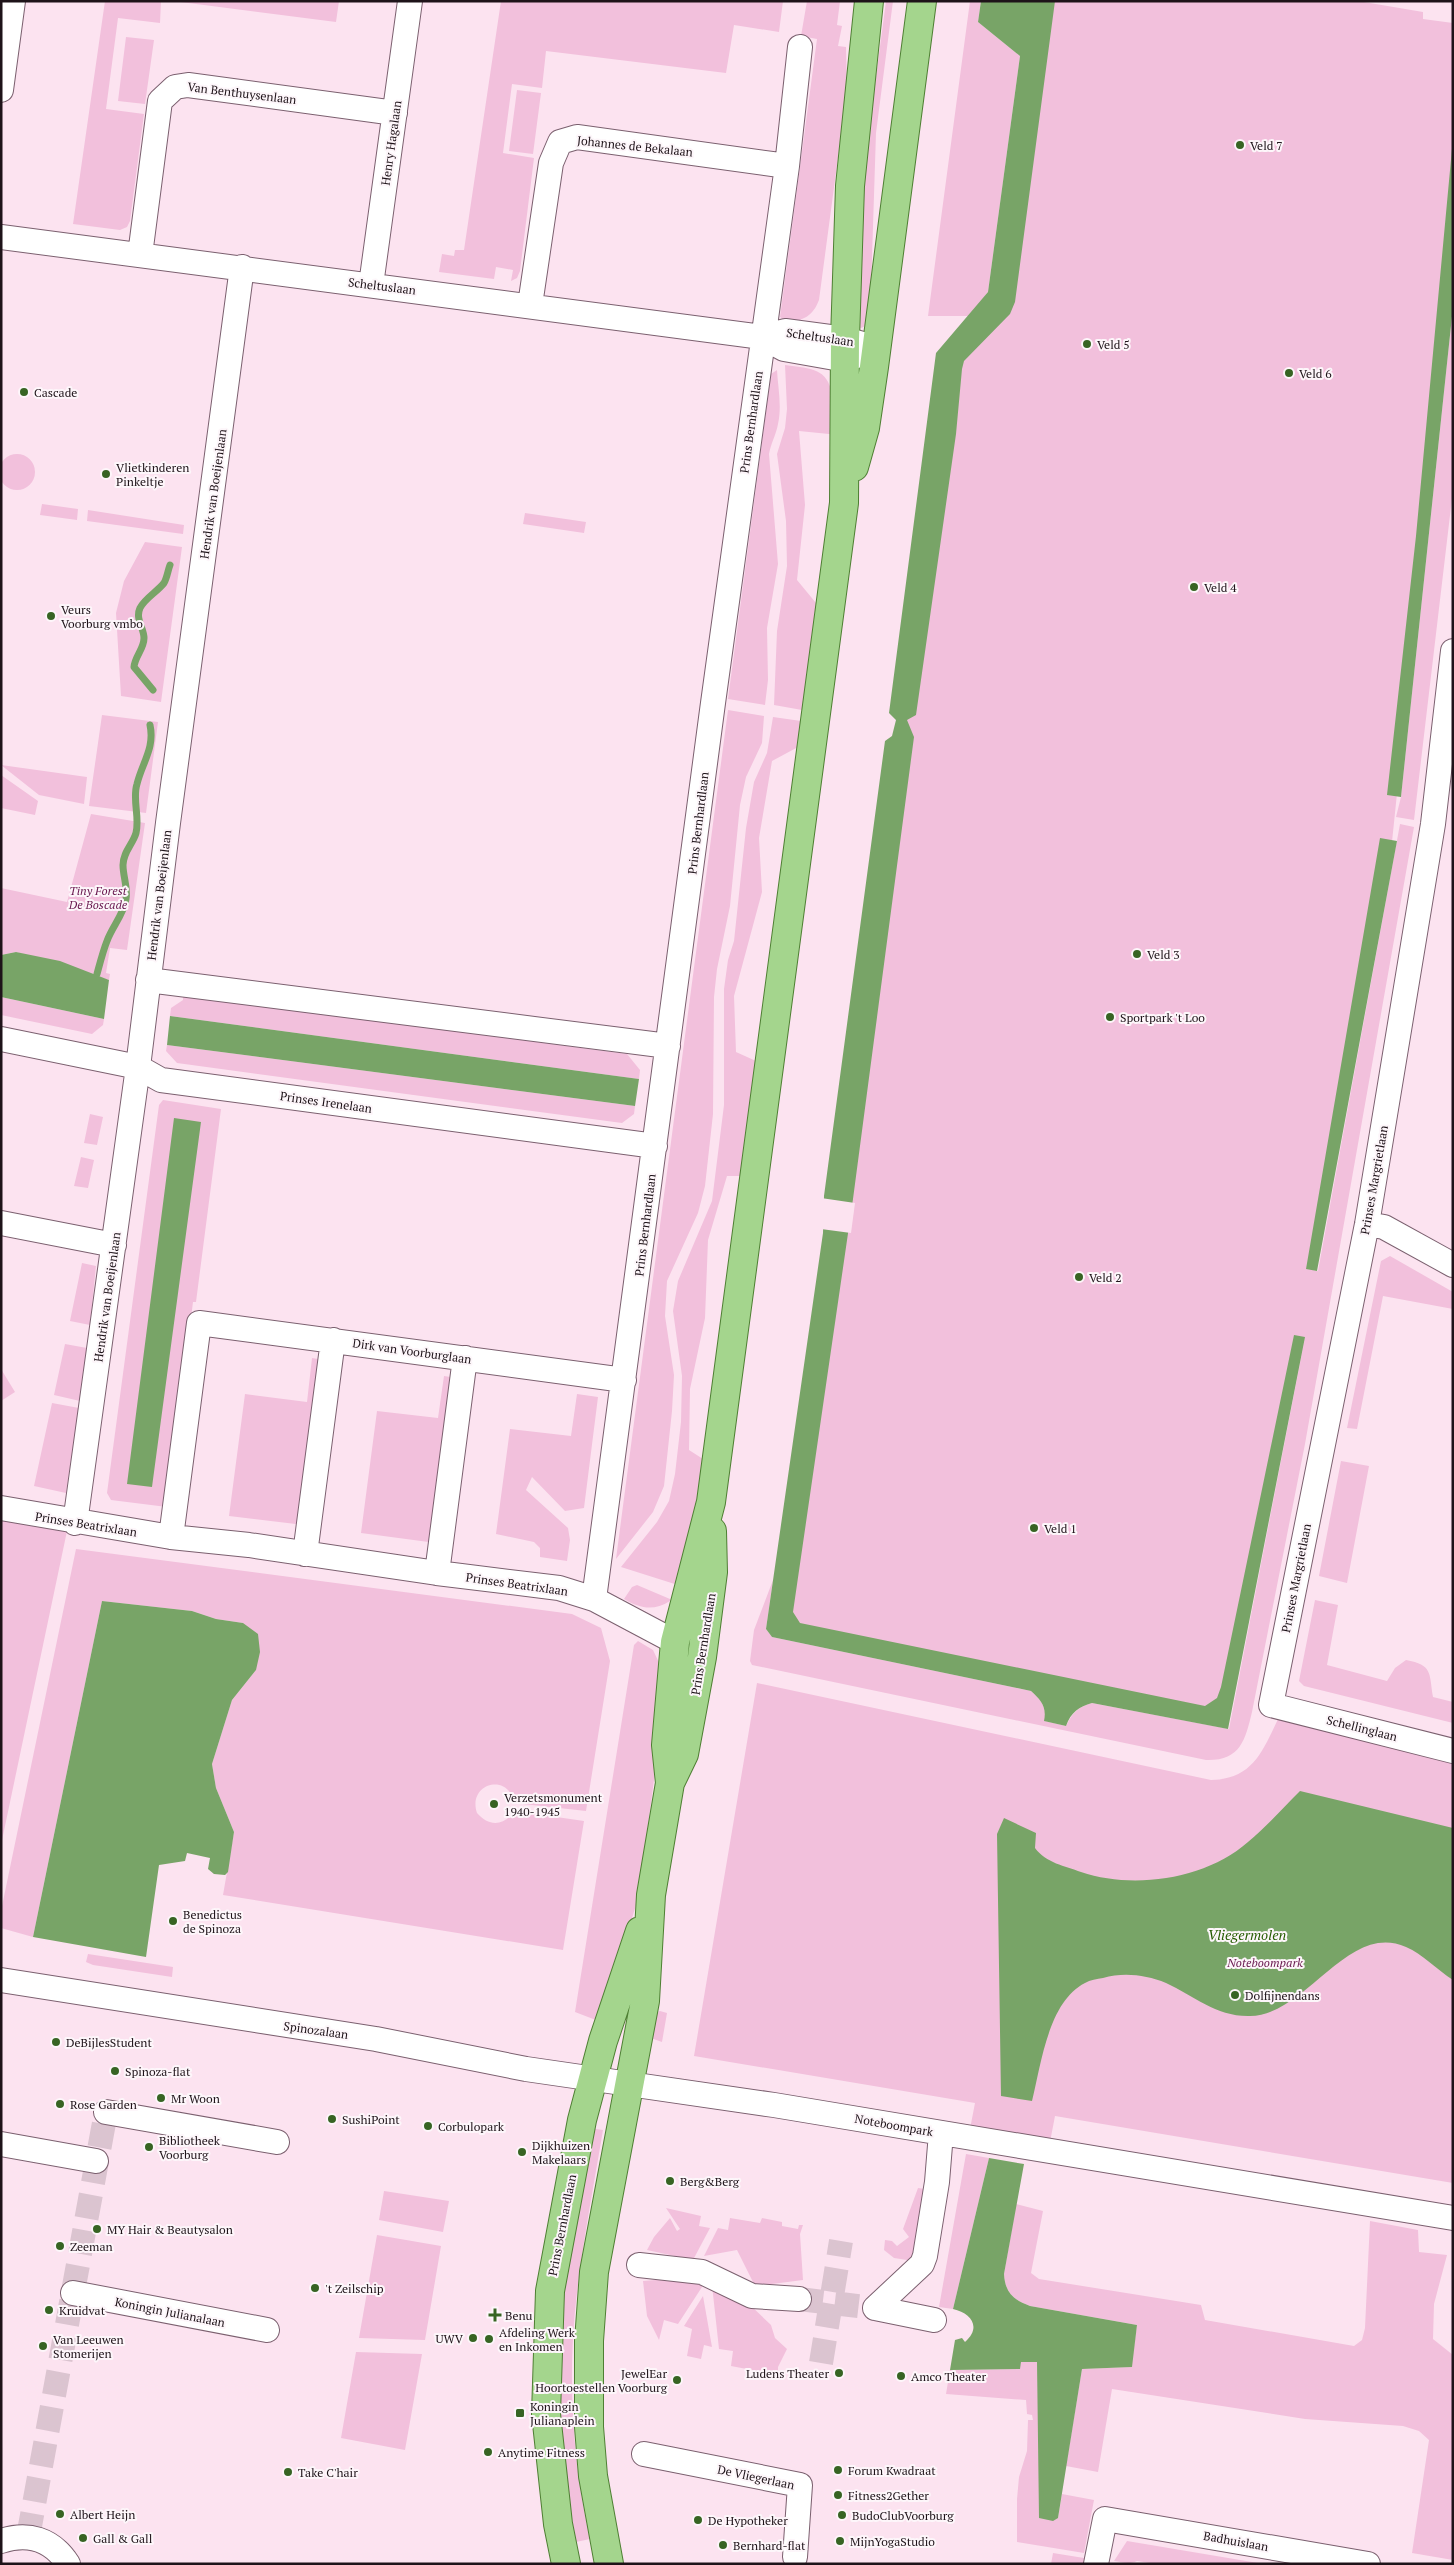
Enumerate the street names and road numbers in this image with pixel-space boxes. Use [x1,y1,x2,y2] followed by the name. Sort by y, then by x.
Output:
[187,79,297,107] street label: Van Benthuysenlaan
[378,100,404,186] street label: Henry Hagalaan
[576,132,694,160] street label: Johannes de Bekalaan
[347,274,417,298] street label: Scheltuslaan
[785,325,855,349] street label: Scheltuslaan
[736,370,766,474] street label: Prins Bernhardlaan
[196,428,230,560] street label: Hendrik van Boeijenlaan
[684,771,712,875] street label: Prins Bernhardlaan
[144,829,174,961] street label: Hendrik van Boeijenlaan
[279,1088,373,1116] street label: Prinses Irenelaan
[1357,1124,1391,1236] street label: Prinses Margrietlaan
[631,1173,659,1277] street label: Prins Bernhardlaan
[90,1231,124,1363] street label: Hendrik van Boeijenlaan
[352,1335,472,1367] street label: Dirk van Voorburglaan
[34,1509,138,1539] street label: Prinses Beatrixlaan
[1278,1522,1314,1634] street label: Prinses Margrietlaan
[465,1569,569,1599] street label: Prinses Beatrixlaan
[688,1592,718,1696] street label: Prins Bernhardlaan
[1325,1712,1399,1744] street label: Schellinglaan
[283,2018,349,2042] street label: Spinozalaan
[853,2111,935,2139] street label: Noteboompark
[545,2173,579,2277] street label: Prins Bernhardlaan
[114,2294,226,2330] street label: Koningin Julianalaan
[716,2462,796,2492] street label: De Vliegerlaan
[1202,2528,1270,2554] street label: Badhuislaan

